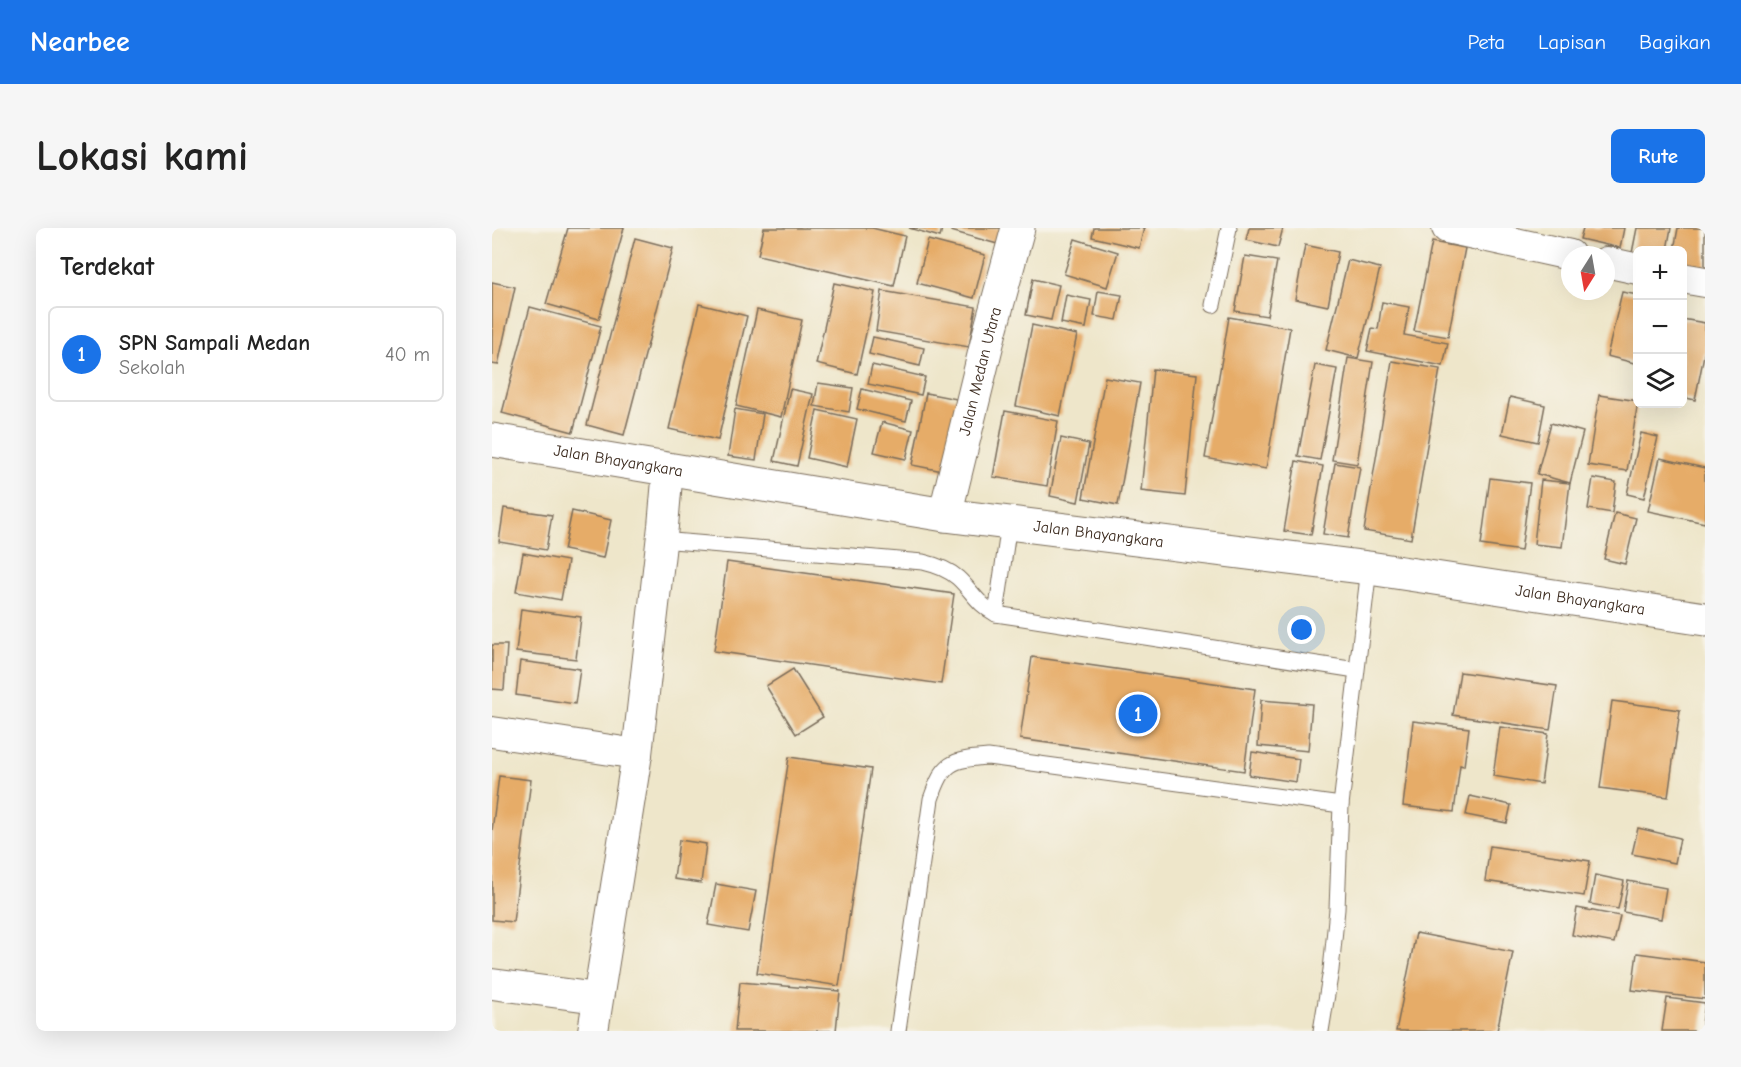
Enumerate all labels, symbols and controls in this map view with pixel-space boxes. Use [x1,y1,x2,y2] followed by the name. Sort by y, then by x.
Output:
[30,26,130,58] text: Nearbee
[1467,30,1505,54] text: Peta
[1538,30,1606,54] text: Lapisan
[1639,30,1711,54] text: Bagikan
[1611,129,1705,183] button: Rute
[36,132,248,181] text: Lokasi kami
[1561,246,1615,300] north arrow
[1633,246,1687,408] map controls
[1633,246,1687,300] button: +
[60,252,154,282] text: Terdekat
[1633,300,1687,354] button: −
[956,305,1005,437] street label: Jalan Medan Utara
[119,330,310,356] text: SPN Sampali Medan
[78,343,85,366] text: 1
[385,343,430,366] text: 40 m
[1633,354,1687,408] button: layers
[119,356,185,379] text: Sekolah
[552,441,684,480] street label: Jalan Bhayangkara
[1033,517,1165,551] street label: Jalan Bhayangkara
[1514,581,1646,619] street label: Jalan Bhayangkara
[1287,615,1316,644] your location
[1118,692,1158,736] pin: 1

